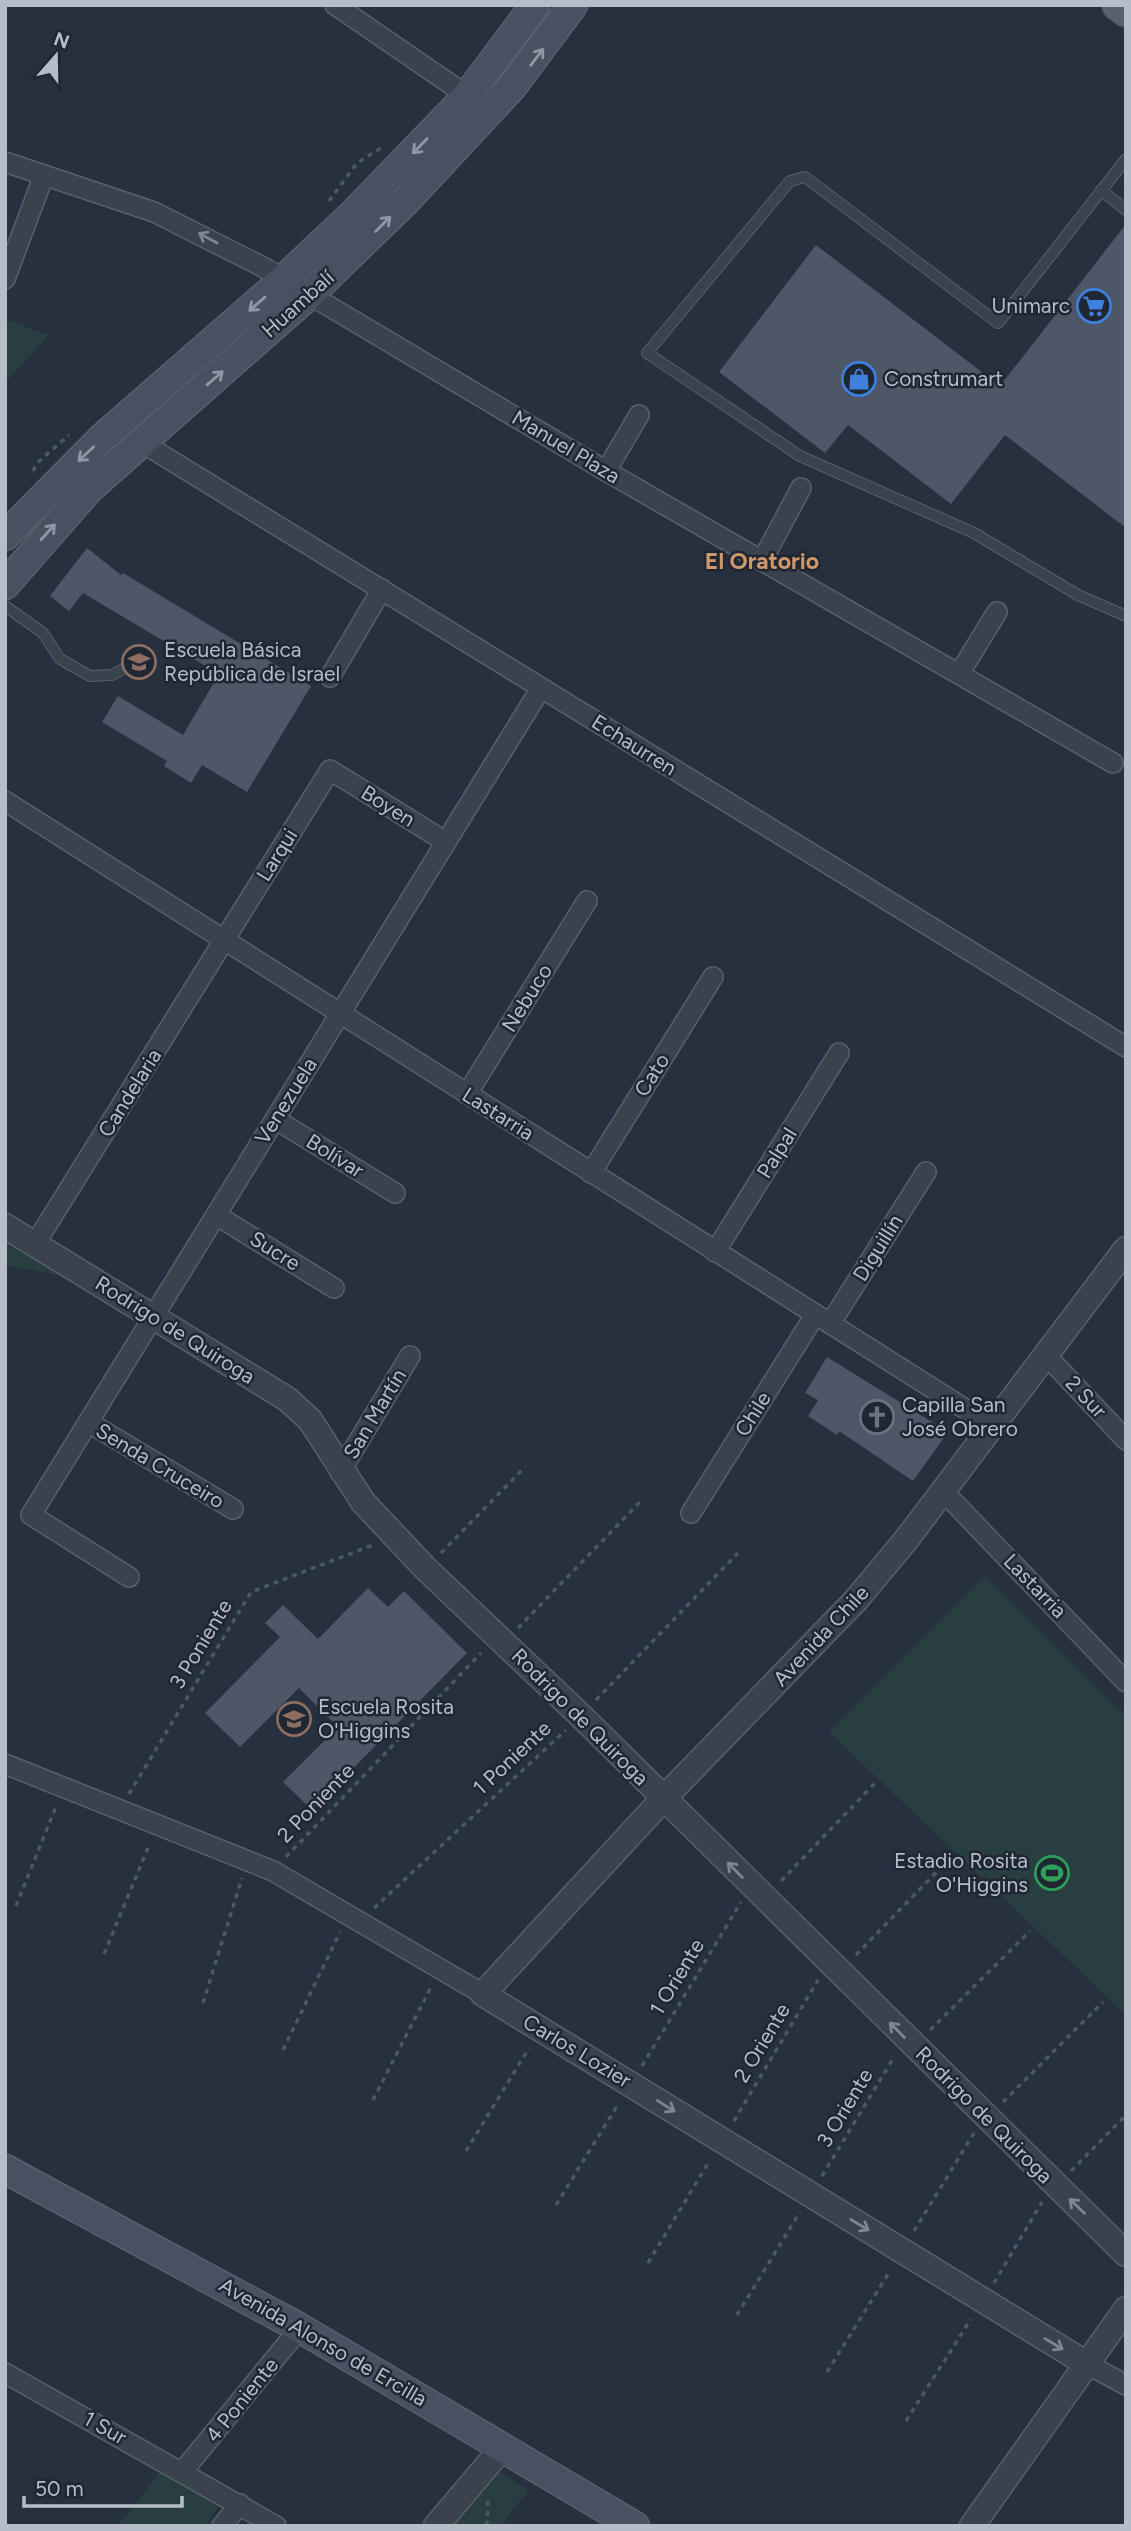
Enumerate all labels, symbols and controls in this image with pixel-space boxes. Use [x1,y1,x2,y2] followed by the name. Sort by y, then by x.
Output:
[21,21,91,91] north arrow
[51,27,72,54] text: N
[529,48,544,67] one-way arrow
[412,137,429,154] one-way arrow
[374,216,391,233] one-way arrow
[198,230,218,244] one-way arrow
[256,264,340,343] street label: Huambalí
[1075,287,1113,325] supermarket icon: Unimarc
[992,293,1070,318] place label: Unimarc
[248,296,266,312] one-way arrow
[840,360,878,398] shop icon: Construmart
[884,366,1003,391] place label: Construmart
[206,370,224,386] one-way arrow
[508,405,625,489] street label: Manuel Plaza
[77,446,95,462] one-way arrow
[40,524,57,541] one-way arrow
[705,547,819,575] district label: El Oratorio
[164,637,340,686] place label: Escuela Básica República de Israel
[120,643,158,681] school or university icon: Escuela Básica República de Israel
[587,709,681,780] street label: Echaurren
[357,779,420,832] street label: Boyen
[251,824,302,886] street label: Larqui
[496,959,557,1036] street label: Nebuco
[93,1044,167,1141] street label: Candelaria
[629,1049,674,1101] street label: Cato
[249,1053,322,1149] street label: Venezuela
[458,1082,539,1145] street label: Lastarria
[751,1123,802,1183] street label: Palpal
[302,1128,369,1183] street label: Bolívar
[847,1210,908,1286] street label: Diguillín
[246,1226,305,1276] street label: Sucre
[91,1270,260,1389] street label: Rodrigo de Quiroga
[338,1364,411,1463] street label: San Martín
[1061,1370,1112,1423] street label: 2 Sur
[729,1387,776,1441] street label: Chile
[902,1392,1018,1441] place label: Capilla San José Obrero
[858,1398,896,1436] church icon: Capilla San José Obrero
[92,1417,229,1514] street label: Senda Cruceiro
[999,1548,1072,1623] street label: Lastarria
[768,1580,874,1691] street label: Avenida Chile
[164,1594,237,1693] street label: 3 Poniente
[507,1643,654,1790] street label: Rodrigo de Quiroga
[318,1694,454,1743] place label: Escuela Rosita O'Higgins
[275,1700,313,1738] school or university icon: Escuela Rosita O'Higgins
[468,1715,556,1800] street label: 1 Poniente
[272,1758,359,1847] street label: 2 Poniente
[894,1848,1028,1897] place label: Estadio Rosita O'Higgins
[1033,1854,1071,1892] sports icon: Estadio Rosita O'Higgins
[727,1862,744,1879] one-way arrow
[644,1934,709,2019] street label: 1 Oriente
[728,1999,795,2087] street label: 2 Oriente
[519,2009,636,2093] street label: Carlos Lozier
[889,2021,906,2038] one-way arrow
[911,2041,1058,2188] street label: Rodrigo de Quiroga
[811,2064,878,2152] street label: 3 Oriente
[656,2100,676,2114] one-way arrow
[1069,2198,1086,2215] one-way arrow
[850,2219,870,2233] one-way arrow
[215,2272,431,2411] street label: Avenida Alonso de Ercilla
[1044,2337,1064,2351] one-way arrow
[200,2352,283,2447] street label: 4 Poniente
[79,2406,131,2450] street label: 1 Sur
[24,2464,182,2508] scale bar
[35,2476,84,2501] text: 50 m

